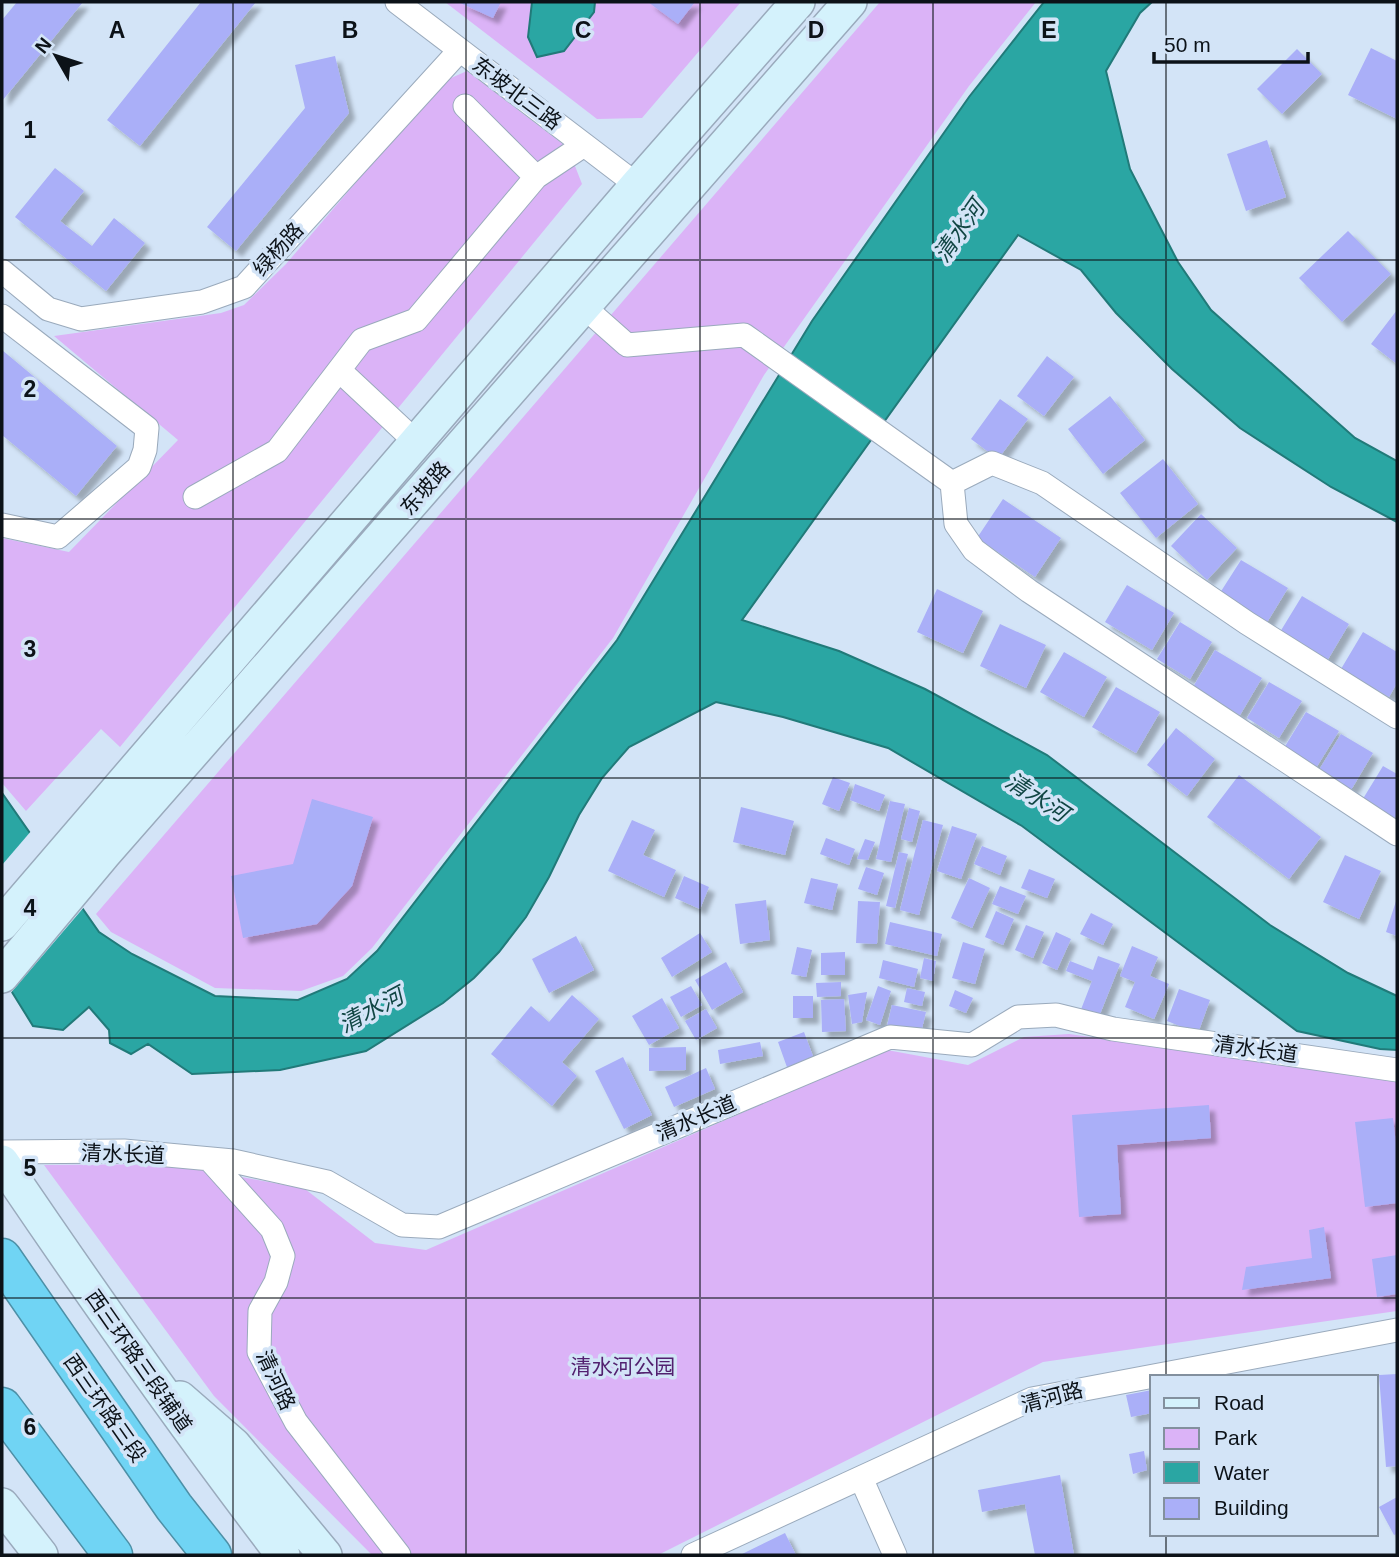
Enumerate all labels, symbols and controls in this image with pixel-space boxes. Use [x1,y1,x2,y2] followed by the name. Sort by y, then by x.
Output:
[109,17,125,43] text: A
[342,17,358,43] text: B
[575,17,591,43] text: C
[808,17,824,43] text: D
[1041,17,1057,43] text: E
[21,21,91,91] north arrow
[1154,21,1308,65] scale bar
[1164,33,1211,56] text: 50 m
[31,34,56,58] text: N
[468,52,566,134] street label: 东坡北三路
[24,117,37,143] text: 1
[929,192,992,267] water label: 清水河
[248,218,308,280] street label: 绿杨路
[24,376,36,402] text: 2
[396,457,454,519] street label: 东坡路
[24,636,36,662] text: 3
[1001,767,1076,829] water label: 清水河
[24,895,37,921] text: 4
[334,980,411,1038] water label: 清水河
[1213,1032,1299,1066] street label: 清水长道
[653,1091,739,1145] street label: 清水长道
[81,1141,165,1167] street label: 清水长道
[24,1155,37,1181] text: 5
[80,1285,198,1437] street label: 西三环路三段辅道
[252,1347,300,1413] street label: 清河路
[59,1349,151,1467] street label: 西三环路三段
[571,1355,676,1378] park label: 清水河公园
[1150,1375,1378,1536] legend
[1019,1378,1085,1416] street label: 清河路
[1214,1391,1264,1414] text: Road
[24,1414,36,1440] text: 6
[1214,1426,1258,1449] text: Park
[1214,1461,1269,1484] text: Water
[1214,1496,1289,1519] text: Building

